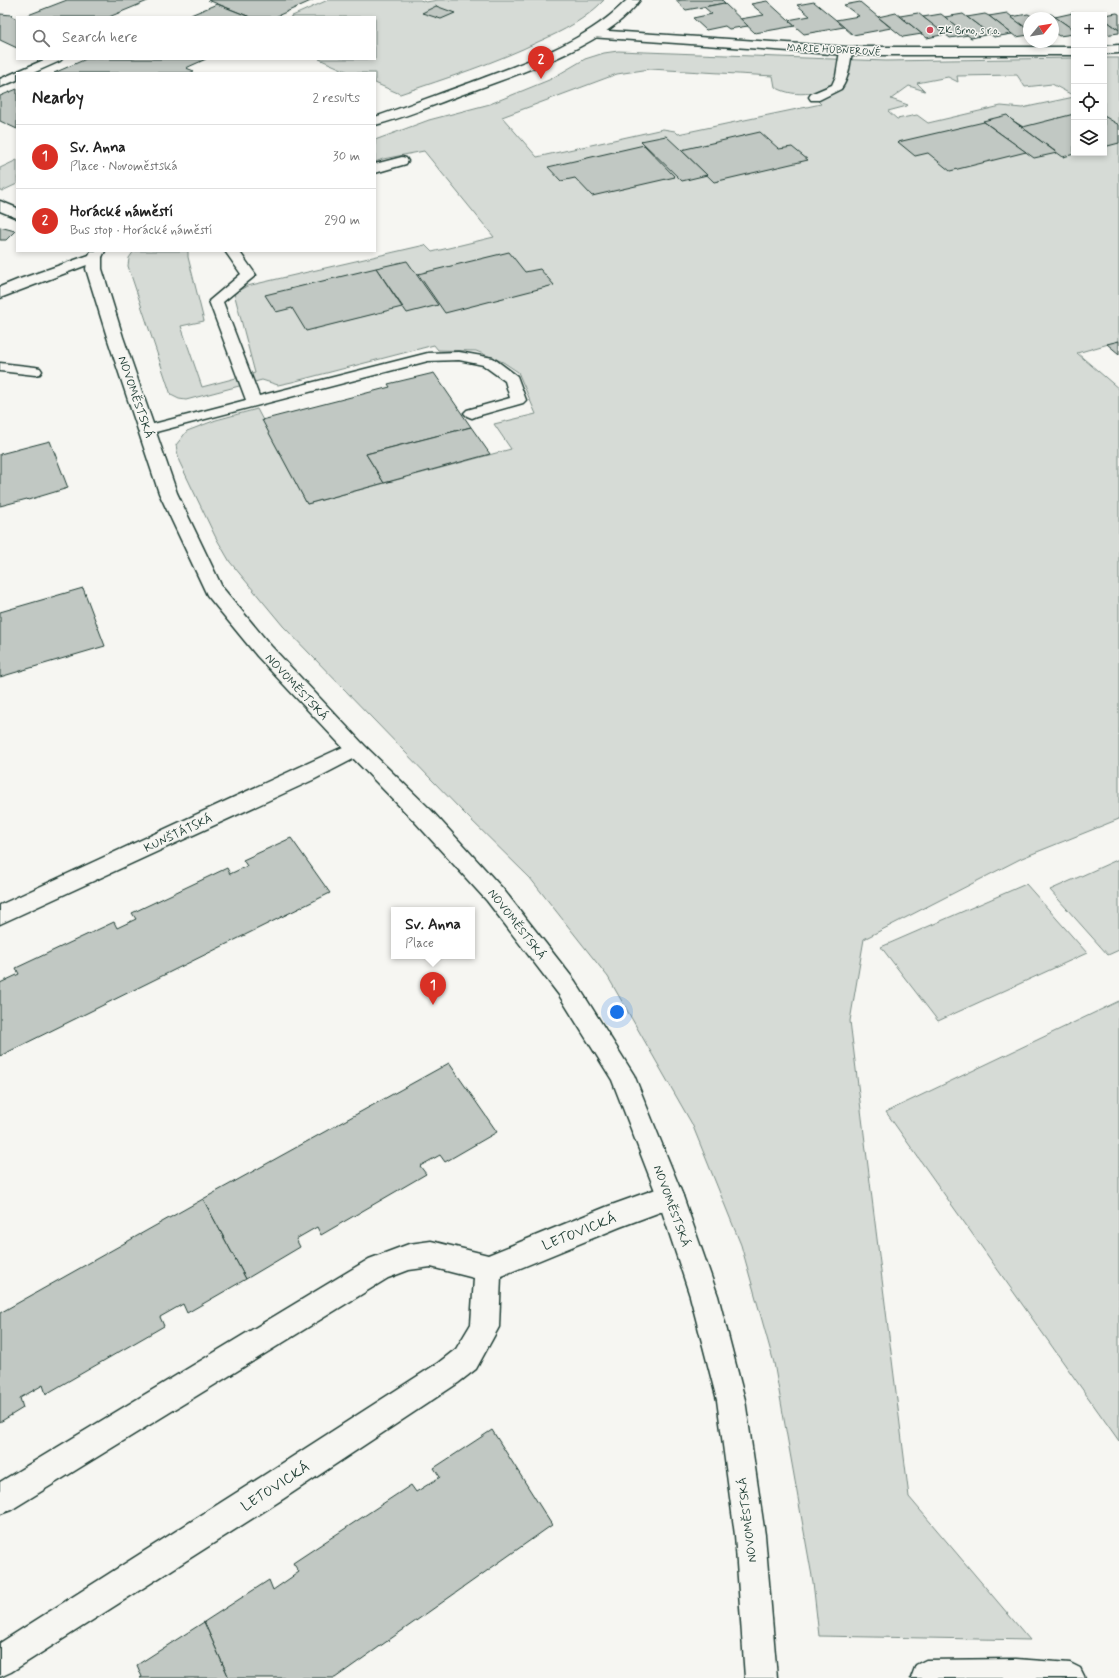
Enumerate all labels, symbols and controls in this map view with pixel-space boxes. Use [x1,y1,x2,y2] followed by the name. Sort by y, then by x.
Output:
[1023,12,1059,48] north arrow
[1071,12,1107,156] map controls
[1071,12,1107,48] button: +
[16,16,376,60] search box
[925,25,935,35] marker: ZK Brno, s r.o.
[938,25,1000,38] place label: ZK Brno, s r.o.
[30,27,52,49] icon: search
[62,28,138,48] text: Search here
[787,40,881,59] street label: MARIE HÜBNEROVÉ
[528,46,554,79] pin: 2
[1071,48,1107,84] button: −
[1071,84,1107,120] button: locate
[32,87,84,109] text: Nearby
[313,90,360,107] text: 2 results
[1071,120,1107,156] button: layers
[70,138,126,158] text: Sv. Anna
[42,148,48,165] text: 1
[333,148,360,165] text: 30 m
[70,158,178,175] text: Place · Novoměstská
[70,202,173,222] text: Horácké náměstí
[42,212,48,229] text: 2
[324,212,360,229] text: 290 m
[70,222,213,239] text: Bus stop · Horácké náměstí
[114,354,157,441] street label: NOVOMĚSTSKÁ
[261,651,331,725] street label: NOVOMĚSTSKÁ
[142,811,215,857] street label: KUNŠTÁTSKÁ
[484,886,549,963] street label: NOVOMĚSTSKÁ
[391,907,475,959] popup
[405,915,461,935] text: Sv. Anna
[405,935,434,952] text: Place
[420,972,446,1005] pin: 1
[607,1002,627,1022] your location
[649,1163,693,1250] street label: NOVOMĚSTSKÁ
[540,1209,619,1255] street label: LETOVICKÁ
[238,1458,313,1516] street label: LETOVICKÁ
[735,1476,761,1563] street label: NOVOMĚSTSKÁ

